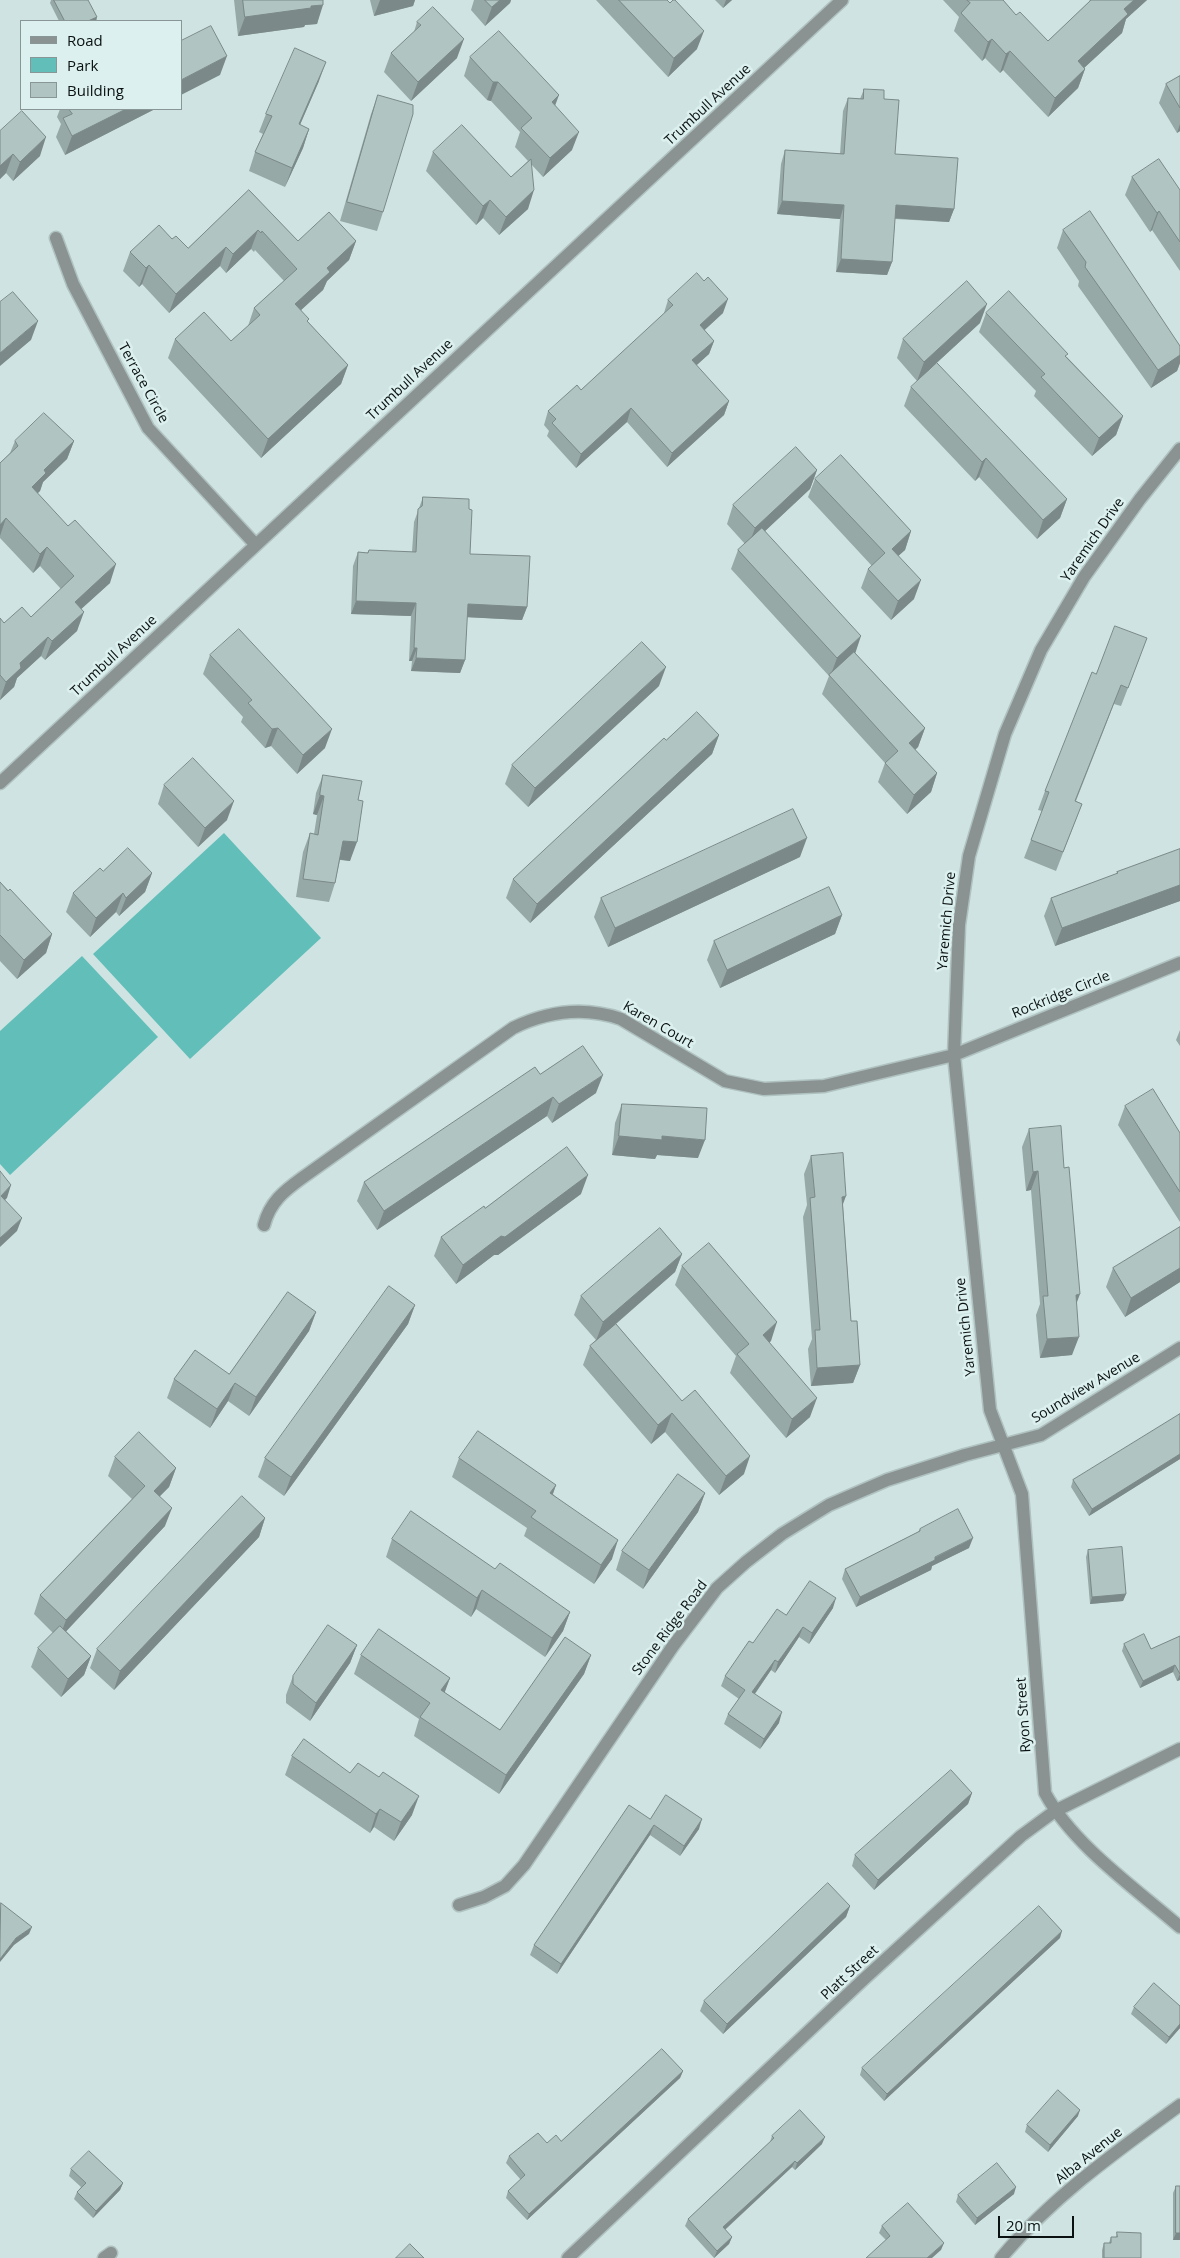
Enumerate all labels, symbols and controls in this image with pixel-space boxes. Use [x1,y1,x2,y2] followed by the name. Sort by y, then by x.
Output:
[20,20,182,110] legend
[67,30,103,50] text: Road
[67,55,98,75] text: Park
[661,61,755,149] street label: Trumbull Avenue
[67,80,124,100] text: Building
[363,336,457,424] street label: Trumbull Avenue
[114,340,172,426] street label: Terrace Circle
[1058,495,1128,585] street label: Yaremich Drive
[67,612,161,700] street label: Trumbull Avenue
[934,871,960,971] street label: Yaremich Drive
[1010,968,1112,1022] street label: Rockridge Circle
[620,998,696,1052] street label: Karen Court
[952,1277,980,1377] street label: Yaremich Drive
[1029,1349,1143,1427] street label: Soundview Avenue
[629,1577,711,1679] street label: Stone Ridge Road
[1013,1677,1035,1753] street label: Ryon Street
[818,1942,882,2004] street label: Platt Street
[1052,2124,1126,2188] street label: Alba Avenue
[1000,2206,1076,2238] scale bar
[1006,2215,1041,2235] text: 20 m

